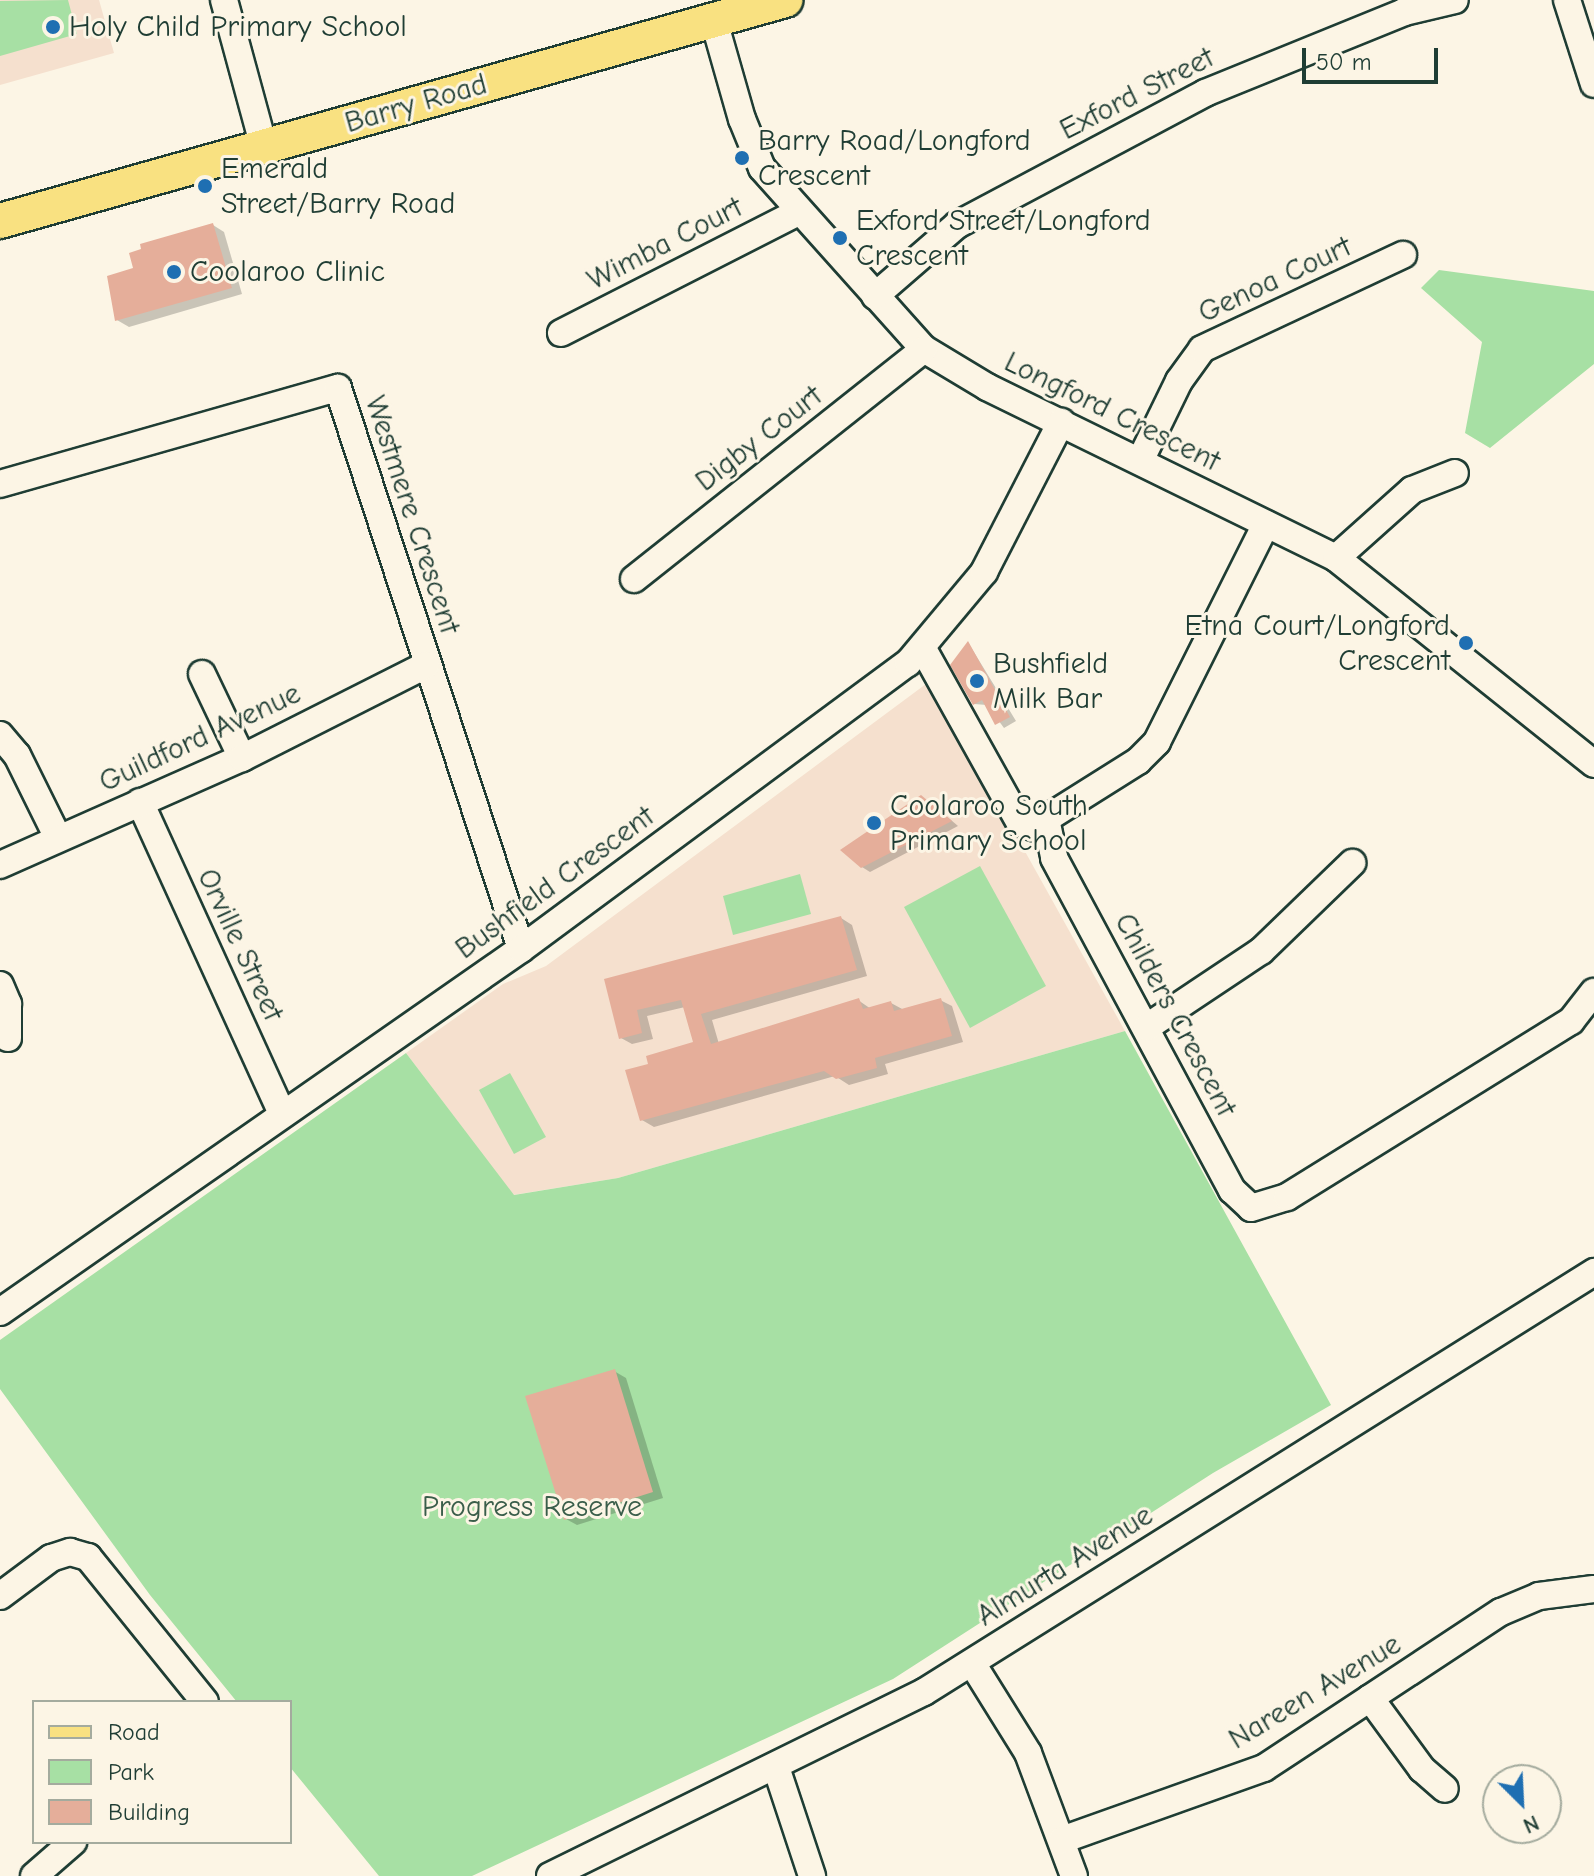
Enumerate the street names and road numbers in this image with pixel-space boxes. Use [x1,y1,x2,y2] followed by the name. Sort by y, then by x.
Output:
[1054,40,1220,148] street label: Exford Street
[341,67,491,141] street label: Barry Road
[581,190,749,298] street label: Wimba Court
[1193,229,1357,331] street label: Genoa Court
[998,344,1226,480] street label: Longford Crescent
[688,378,830,500] street label: Digby Court
[357,391,467,639] street label: Westmere Crescent
[94,676,306,800] street label: Guildford Avenue
[449,799,661,967] street label: Bushfield Crescent
[189,863,291,1027] street label: Orville Street
[1106,907,1244,1123] street label: Childers Crescent
[970,1498,1160,1634] street label: Almurta Avenue
[1222,1626,1408,1758] street label: Nareen Avenue

